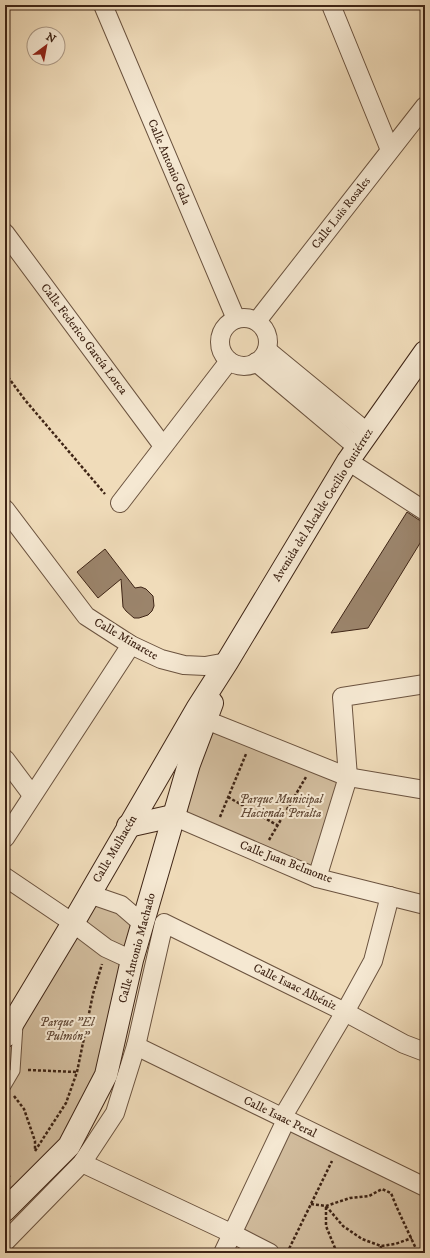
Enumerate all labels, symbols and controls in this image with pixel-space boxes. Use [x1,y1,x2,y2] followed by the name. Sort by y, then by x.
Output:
[26,26,66,66] north arrow
[43,30,58,47] text: N
[144,117,194,208] street label: Calle Antonio Gala
[308,174,374,252] street label: Calle Luis Rosales
[37,281,131,398] street label: Calle Federico García Lorca
[270,426,376,584] street label: Avenida del Alcalde Cecilio Gutiérrez
[91,615,161,663] street label: Calle Minarete
[239,792,324,821] park label: Parque Municipal Hacienda Peralta
[90,812,141,886] street label: Calle Mulhacén
[238,837,334,887] street label: Calle Juan Belmonte
[115,891,159,1005] street label: Calle Antonio Machado
[251,960,339,1014] street label: Calle Isaac Albéniz
[40,1015,96,1044] park label: Parque "El Pulmón"
[241,1093,319,1141] street label: Calle Isaac Peral

